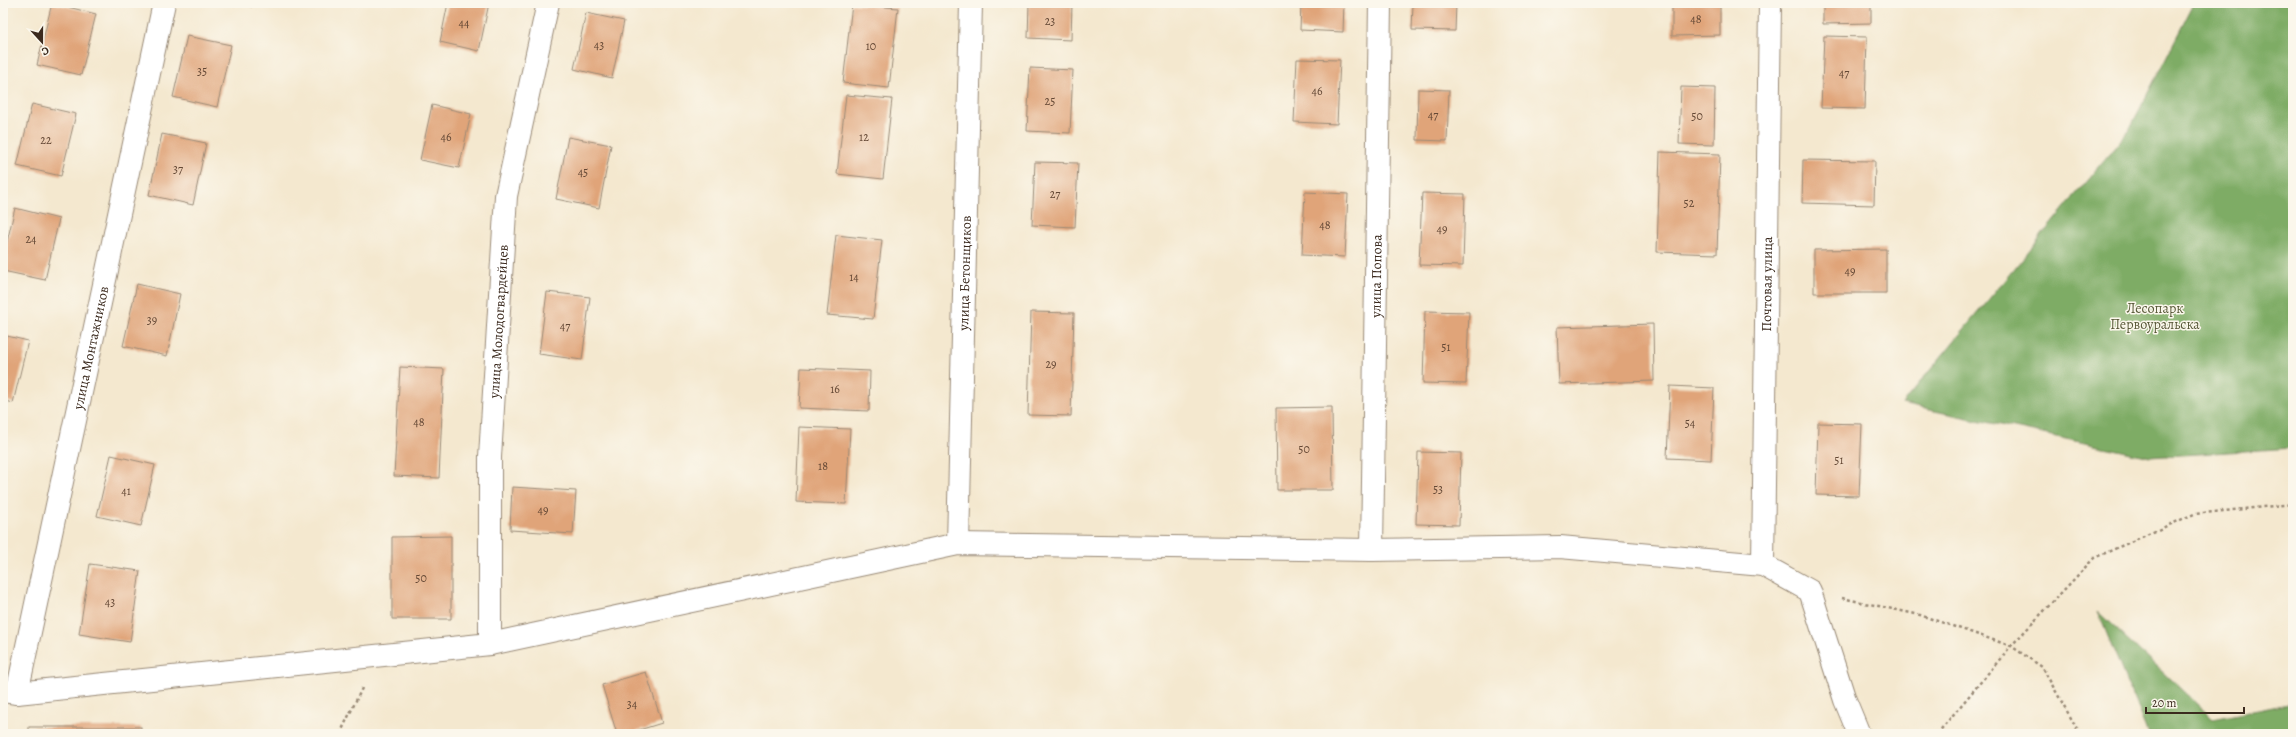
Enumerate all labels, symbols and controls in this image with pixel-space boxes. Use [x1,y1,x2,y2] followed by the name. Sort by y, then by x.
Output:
[1690,11,1702,27] house number: 48
[1045,13,1055,29] house number: 23
[459,15,470,31] house number: 44
[22,22,62,62] north arrow
[594,37,604,53] house number: 43
[866,38,876,54] house number: 10
[39,43,51,59] text: С
[197,63,207,79] house number: 35
[1839,65,1850,81] house number: 47
[1312,83,1323,99] house number: 46
[1045,93,1055,109] house number: 25
[1428,107,1439,123] house number: 47
[1691,108,1703,124] house number: 50
[441,129,452,145] house number: 46
[859,129,869,145] house number: 12
[40,132,52,148] house number: 22
[173,161,184,177] house number: 37
[578,164,588,180] house number: 45
[1050,186,1061,202] house number: 27
[1684,195,1695,211] house number: 52
[954,215,976,332] street label: улица Бетонщиков
[1319,217,1331,233] house number: 48
[1437,221,1447,237] house number: 49
[25,231,37,247] house number: 24
[1366,234,1387,319] street label: улица Попова
[1757,236,1777,332] street label: Почтовая улица
[485,244,513,400] street label: улица Молодогвардейцев
[1845,263,1855,279] house number: 49
[849,269,859,285] house number: 14
[68,284,114,412] street label: улица Монтажников
[2110,299,2200,334] park label: Лесопарк Первоуральска
[147,312,157,328] house number: 39
[560,318,571,334] house number: 47
[1441,339,1451,355] house number: 51
[1045,356,1057,372] house number: 29
[830,381,840,397] house number: 16
[413,414,425,430] house number: 48
[1685,415,1696,431] house number: 54
[1298,441,1310,457] house number: 50
[1834,452,1844,468] house number: 51
[818,458,828,474] house number: 18
[1433,481,1443,497] house number: 53
[121,483,131,499] house number: 41
[538,502,548,518] house number: 49
[415,570,427,586] house number: 50
[105,594,115,610] house number: 43
[2146,689,2244,715] scale bar
[2152,695,2176,711] text: 20 m
[627,696,638,712] house number: 34

